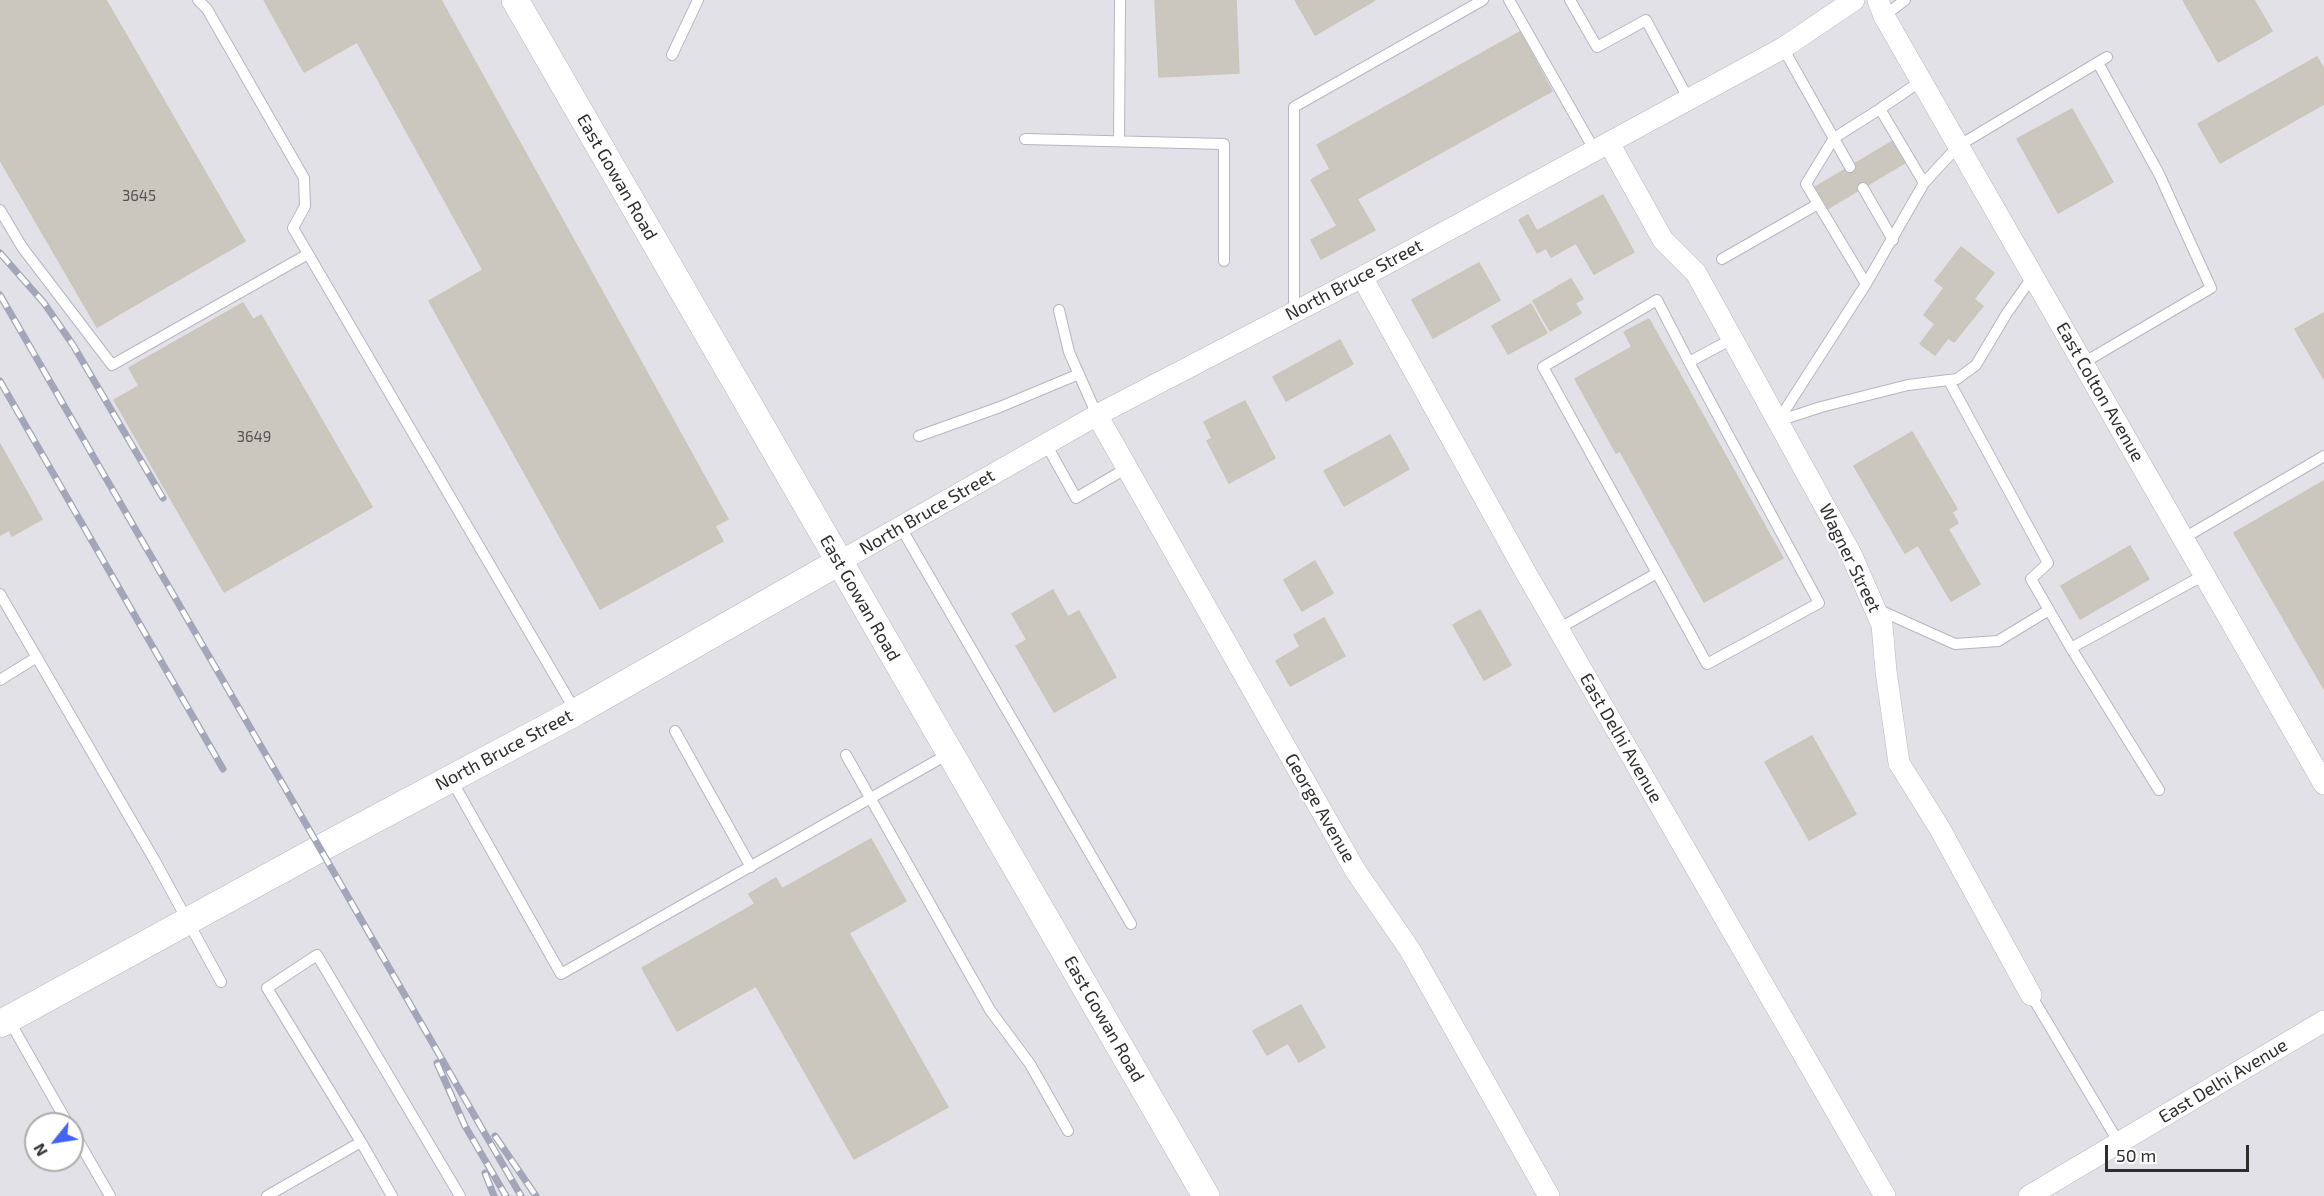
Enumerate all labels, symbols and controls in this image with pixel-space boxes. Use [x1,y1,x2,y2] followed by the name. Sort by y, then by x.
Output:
[572,110,662,244] street label: East Gowan Road
[122,187,156,205] house number: 3645
[1282,235,1426,325] street label: North Bruce Street
[2051,318,2149,466] street label: East Colton Avenue
[237,428,271,446] house number: 3649
[856,465,998,559] street label: North Bruce Street
[1814,500,1886,616] street label: Wagner Street
[815,531,905,665] street label: East Gowan Road
[1575,669,1667,807] street label: East Delhi Avenue
[432,705,576,795] street label: North Bruce Street
[1280,750,1360,866] street label: George Avenue
[1059,952,1149,1086] street label: East Gowan Road
[2155,1034,2291,1128] street label: East Delhi Avenue
[24,1112,84,1172] north arrow
[2108,1133,2252,1171] scale bar
[29,1140,51,1160] text: N
[2116,1144,2156,1166] text: 50 m

